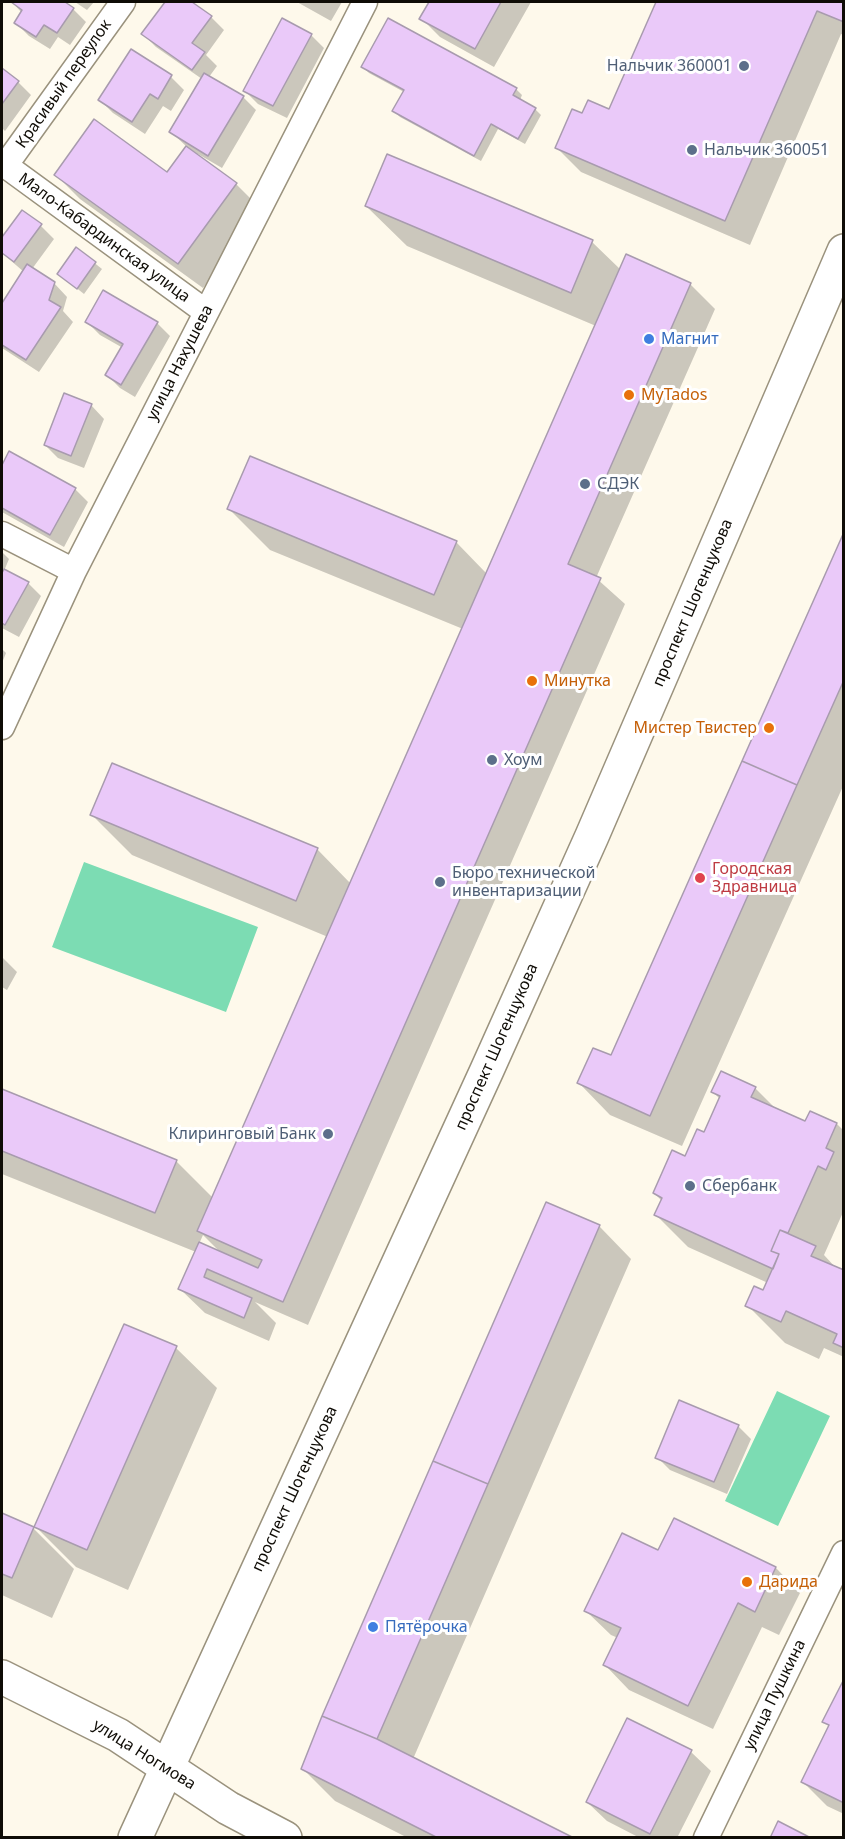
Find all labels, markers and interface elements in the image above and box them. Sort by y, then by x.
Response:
street label: Красивый переулок [12,16,116,152]
place label: Нальчик 360001 [607,56,732,76]
marker: Нальчик 360001 [737,59,751,73]
place label: Нальчик 360051 [704,140,829,160]
marker: Нальчик 360051 [685,143,699,157]
street label: Мало-Кабардинская улица [14,169,194,307]
street label: улица Нахушева [143,302,217,424]
place label: Магнит [661,329,719,349]
marker: Магнит [642,332,656,346]
place label: MyTados [641,385,707,405]
marker: MyTados [622,388,636,402]
place label: СДЭК [597,474,639,494]
marker: СДЭК [578,477,592,491]
street label: проспект Шогенцукова [649,516,737,690]
place label: Минутка [544,671,611,691]
marker: Минутка [525,674,539,688]
place label: Мистер Твистер [634,718,757,738]
marker: Мистер Твистер [762,721,776,735]
place label: Хоум [504,750,543,770]
marker: Хоум [485,753,499,767]
place label: Городская Здравница [712,859,797,897]
place label: Бюро технической инвентаризации [452,863,595,901]
marker: Городская Здравница [693,871,707,885]
marker: Бюро технической инвентаризации [433,875,447,889]
street label: проспект Шогенцукова [452,961,542,1133]
place label: Клиринговый Банк [169,1124,316,1144]
marker: Клиринговый Банк [321,1127,335,1141]
place label: Сбербанк [702,1176,777,1196]
marker: Сбербанк [683,1179,697,1193]
street label: проспект Шогенцукова [248,1403,342,1575]
place label: Дарида [759,1572,818,1592]
marker: Дарида [740,1575,754,1589]
place label: Пятёрочка [385,1617,468,1637]
marker: Пятёрочка [366,1620,380,1634]
street label: улица Пушкина [740,1636,810,1754]
street label: улица Ногмова [89,1716,199,1794]

